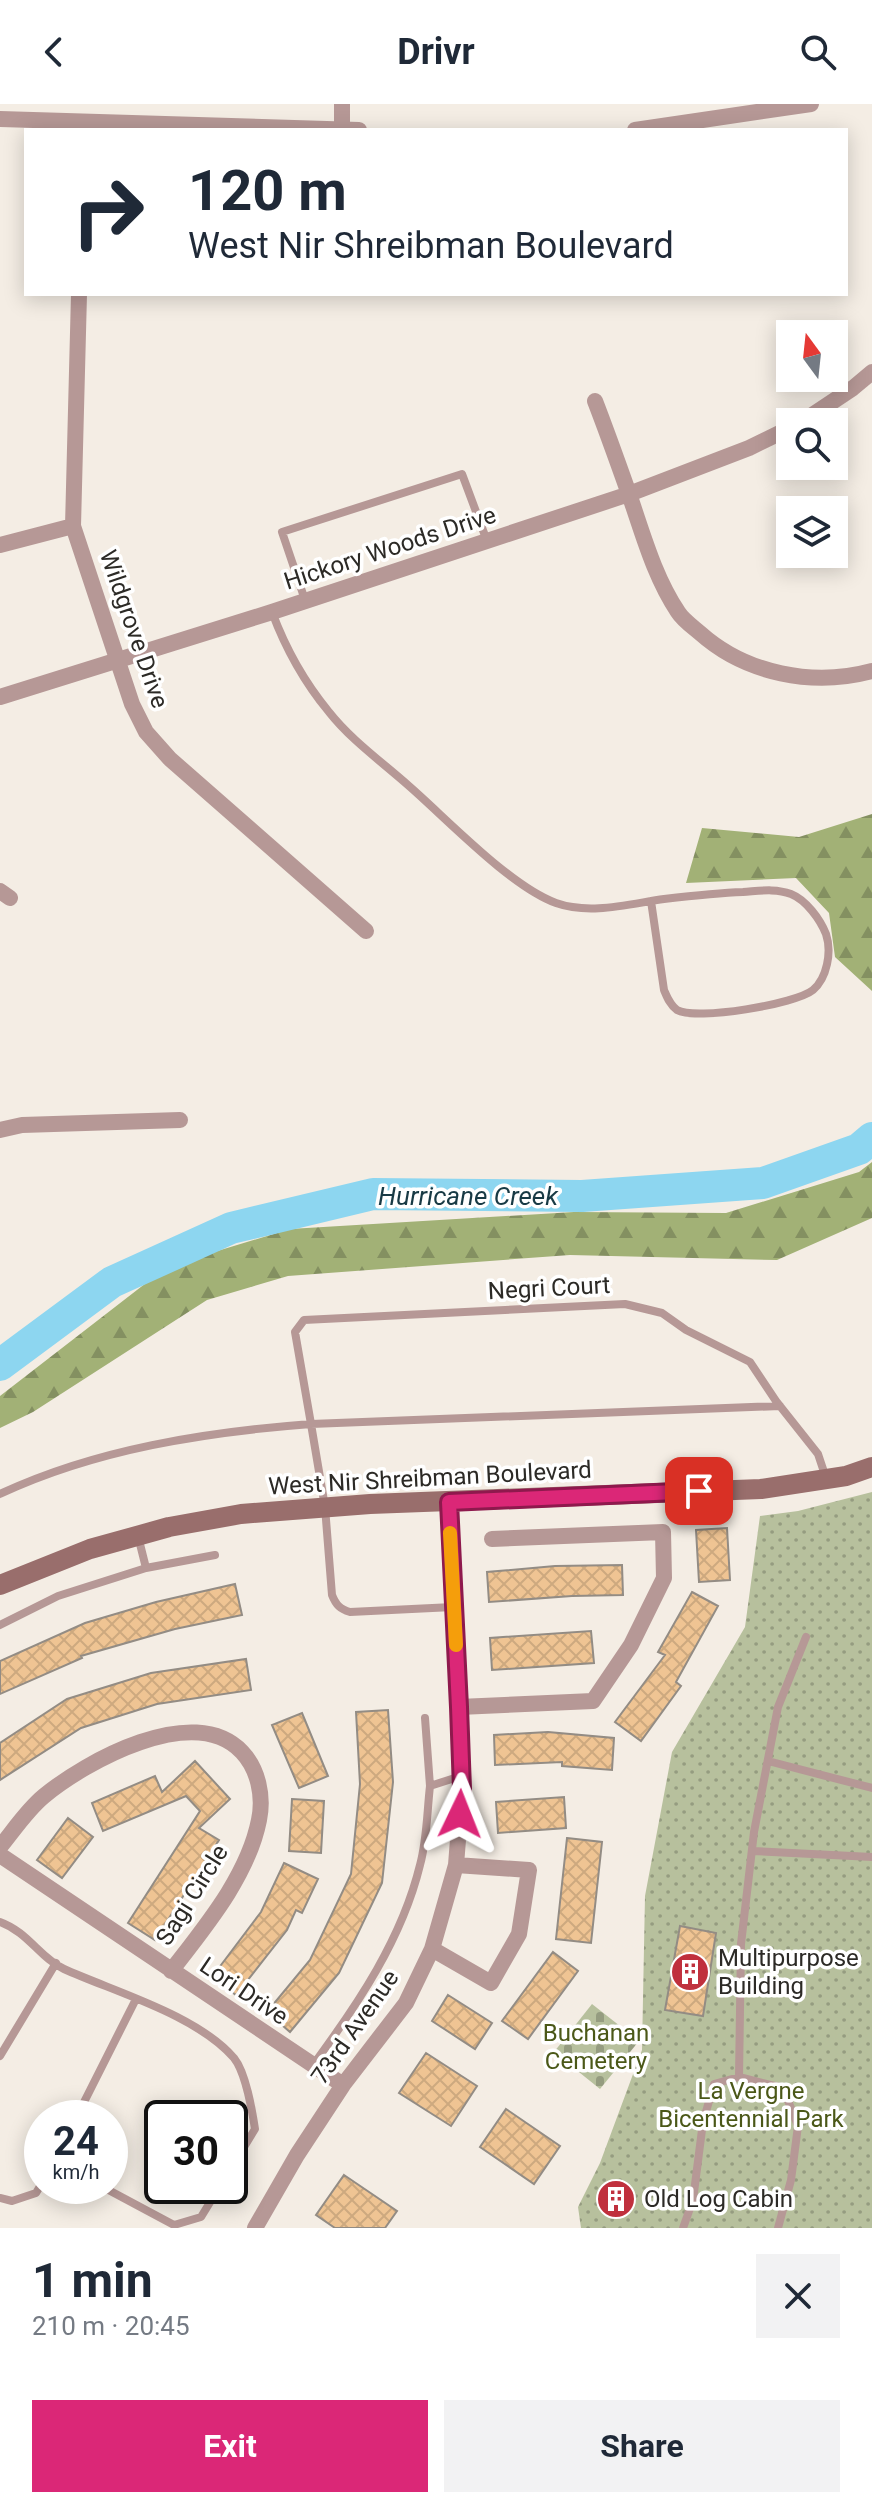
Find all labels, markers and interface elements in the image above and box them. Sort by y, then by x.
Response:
icon: back [32,30,76,74]
icon: search [796,30,840,74]
text: Drivr [397,31,475,73]
text: 120 m [188,158,347,224]
icon: right [56,160,160,264]
text: West Nir Shreibman Boulevard [188,225,674,267]
north arrow [776,320,848,392]
map controls [776,320,848,568]
button: search [776,408,848,480]
button: layers [776,496,848,568]
street label: Hickory Woods Drive [281,501,499,595]
street label: Wildgrove Drive [94,546,174,712]
water label: Hurricane Creek [378,1181,559,1211]
street label: Negri Court [487,1271,611,1305]
street label: West Nir Shreibman Boulevard [268,1456,592,1500]
pin [665,1457,733,1525]
icon: arrive [677,1469,721,1513]
position arrow [418,1772,502,1856]
street label: Sagi Circle [150,1840,234,1950]
place label: Multipurpose Building [718,1944,859,2000]
street label: Lori Drive [195,1951,293,2031]
building icon: Multipurpose Building [669,1951,711,1993]
street label: 73rd Avenue [305,1965,405,2089]
park label: Buchanan Cemetery [543,2019,649,2075]
park label: La Vergne Bicentennial Park [658,2077,845,2133]
speed limit sign: 30 [144,2100,248,2204]
text: 24 [53,2118,99,2165]
text: km/h [53,2160,99,2184]
building icon: Old Log Cabin [595,2178,637,2220]
place label: Old Log Cabin [644,2185,793,2213]
text: 1 min [32,2252,153,2309]
button: close [756,2254,840,2338]
text: 210 m · 20:45 [32,2311,190,2341]
button: Exit [32,2400,428,2492]
button: Share [444,2400,840,2492]

